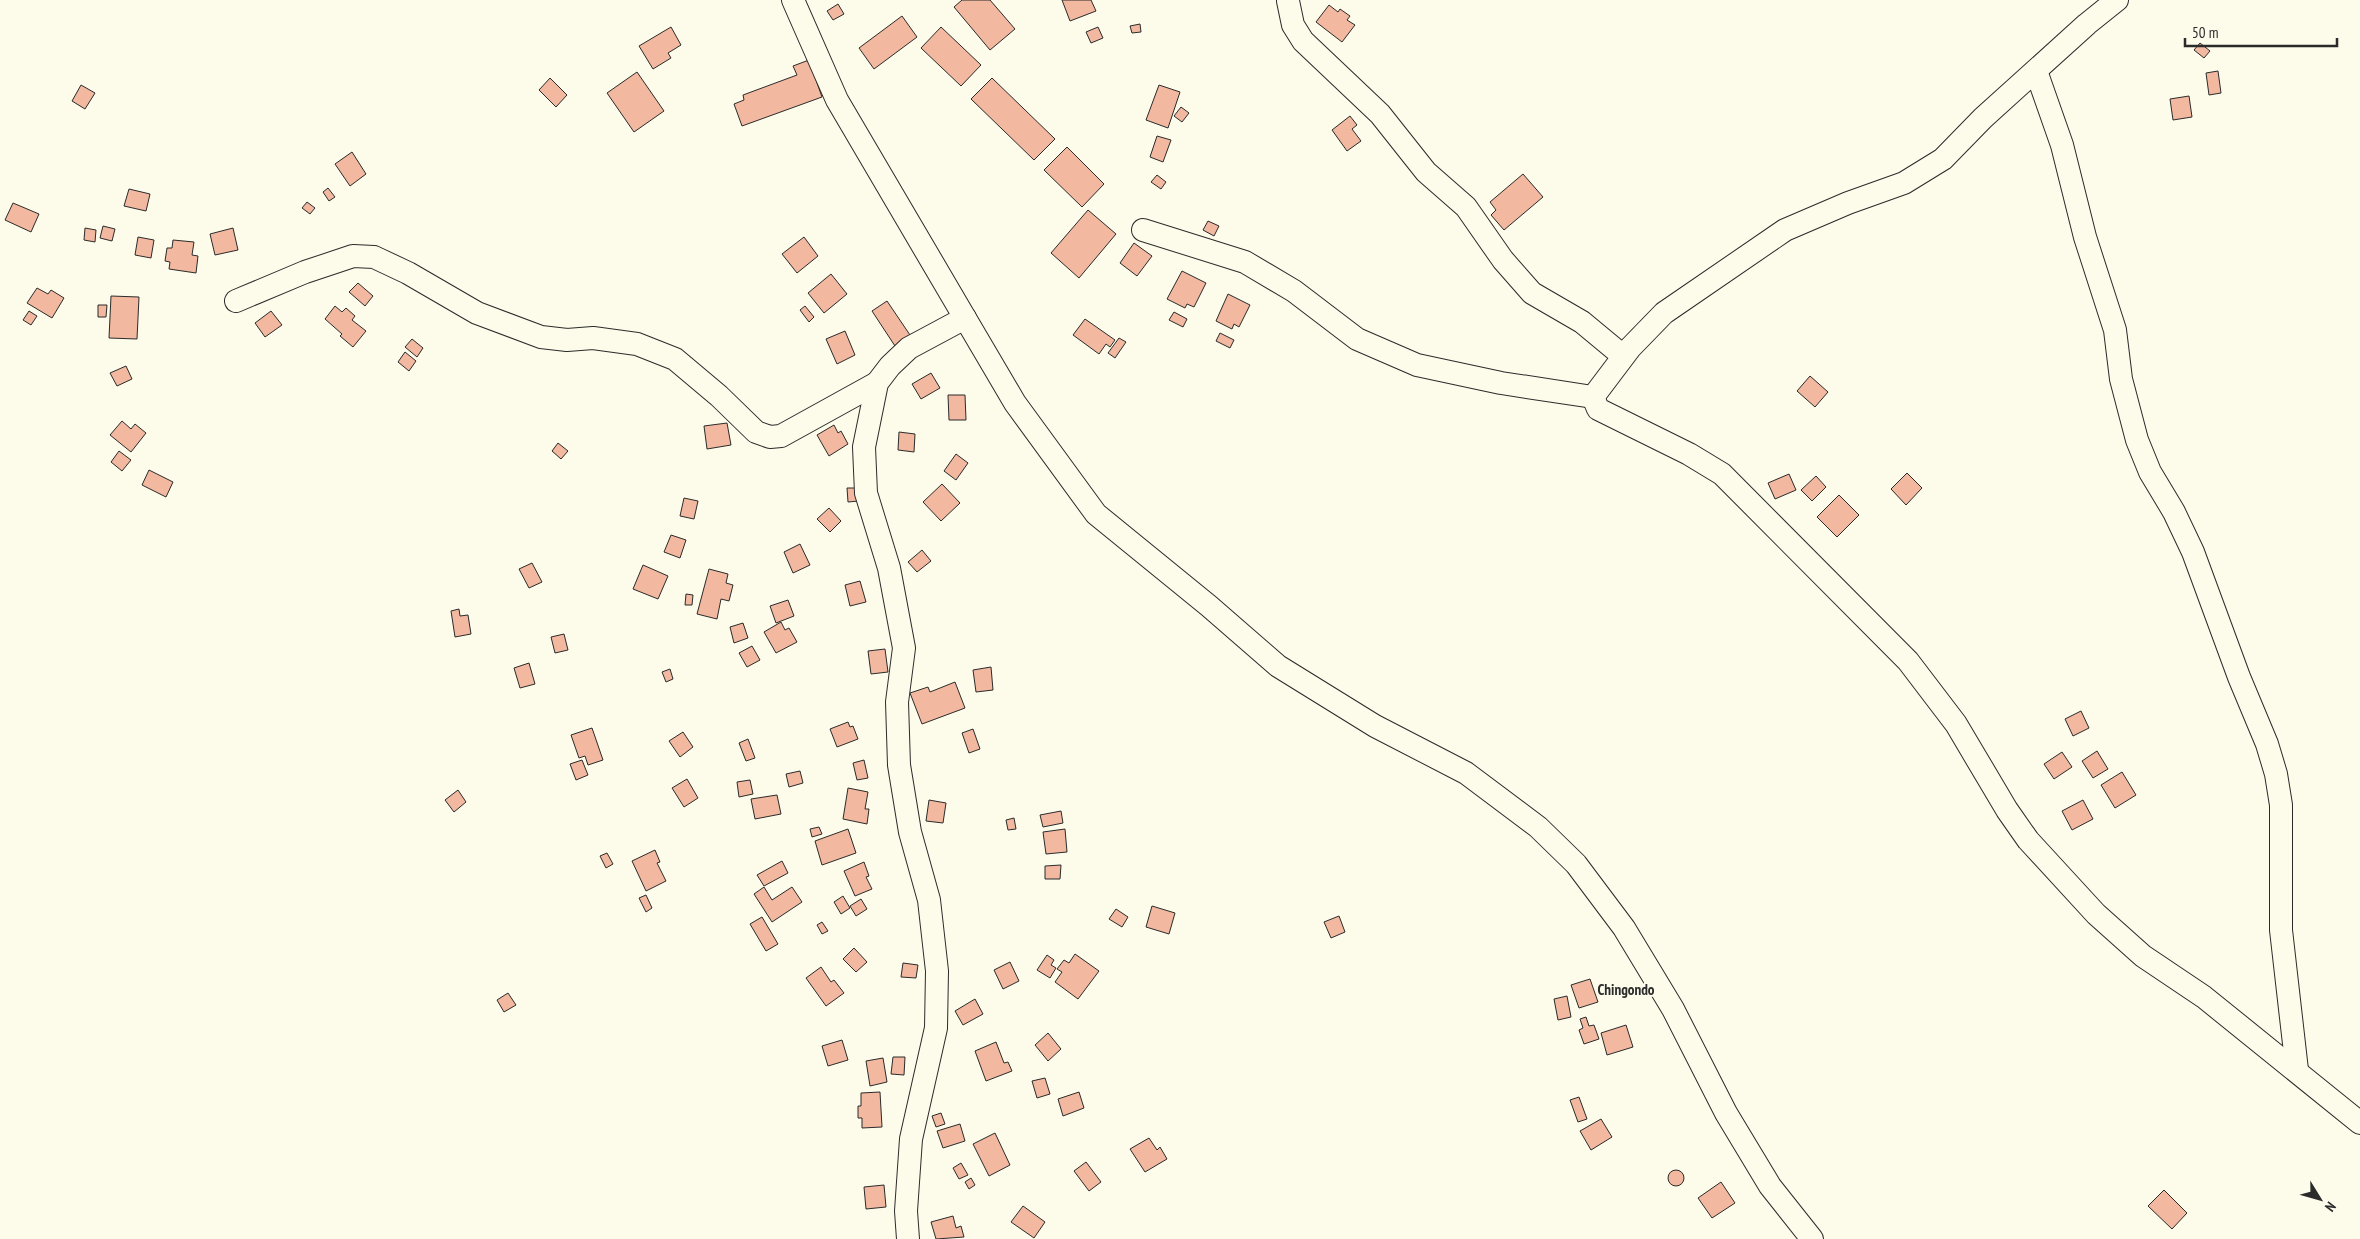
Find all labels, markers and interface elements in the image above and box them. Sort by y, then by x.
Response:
scale bar [2185,15,2338,47]
text: 50 m [2192,23,2218,42]
district label: Chingondo [1597,980,1655,999]
north arrow [2295,1174,2345,1224]
text: N [2321,1198,2340,1215]

